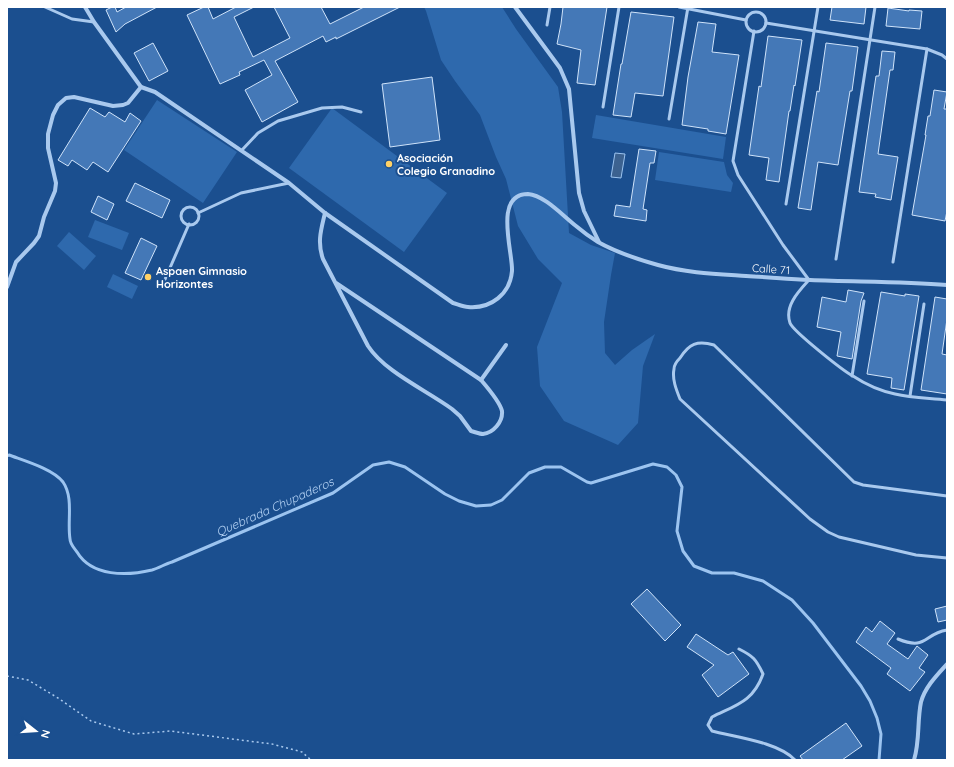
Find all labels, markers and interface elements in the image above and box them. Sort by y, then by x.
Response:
place label: Asociación Colegio Granadino [397,151,495,178]
marker: Asociación Colegio Granadino [384,159,394,169]
street label: Calle 71 [751,261,791,277]
place label: Aspaen Gimnasio Horizontes [156,264,247,291]
marker: Aspaen Gimnasio Horizontes [143,272,153,282]
water label: Quebrada Chupaderos [214,473,337,539]
north arrow [16,711,56,751]
text: N [38,728,53,740]

